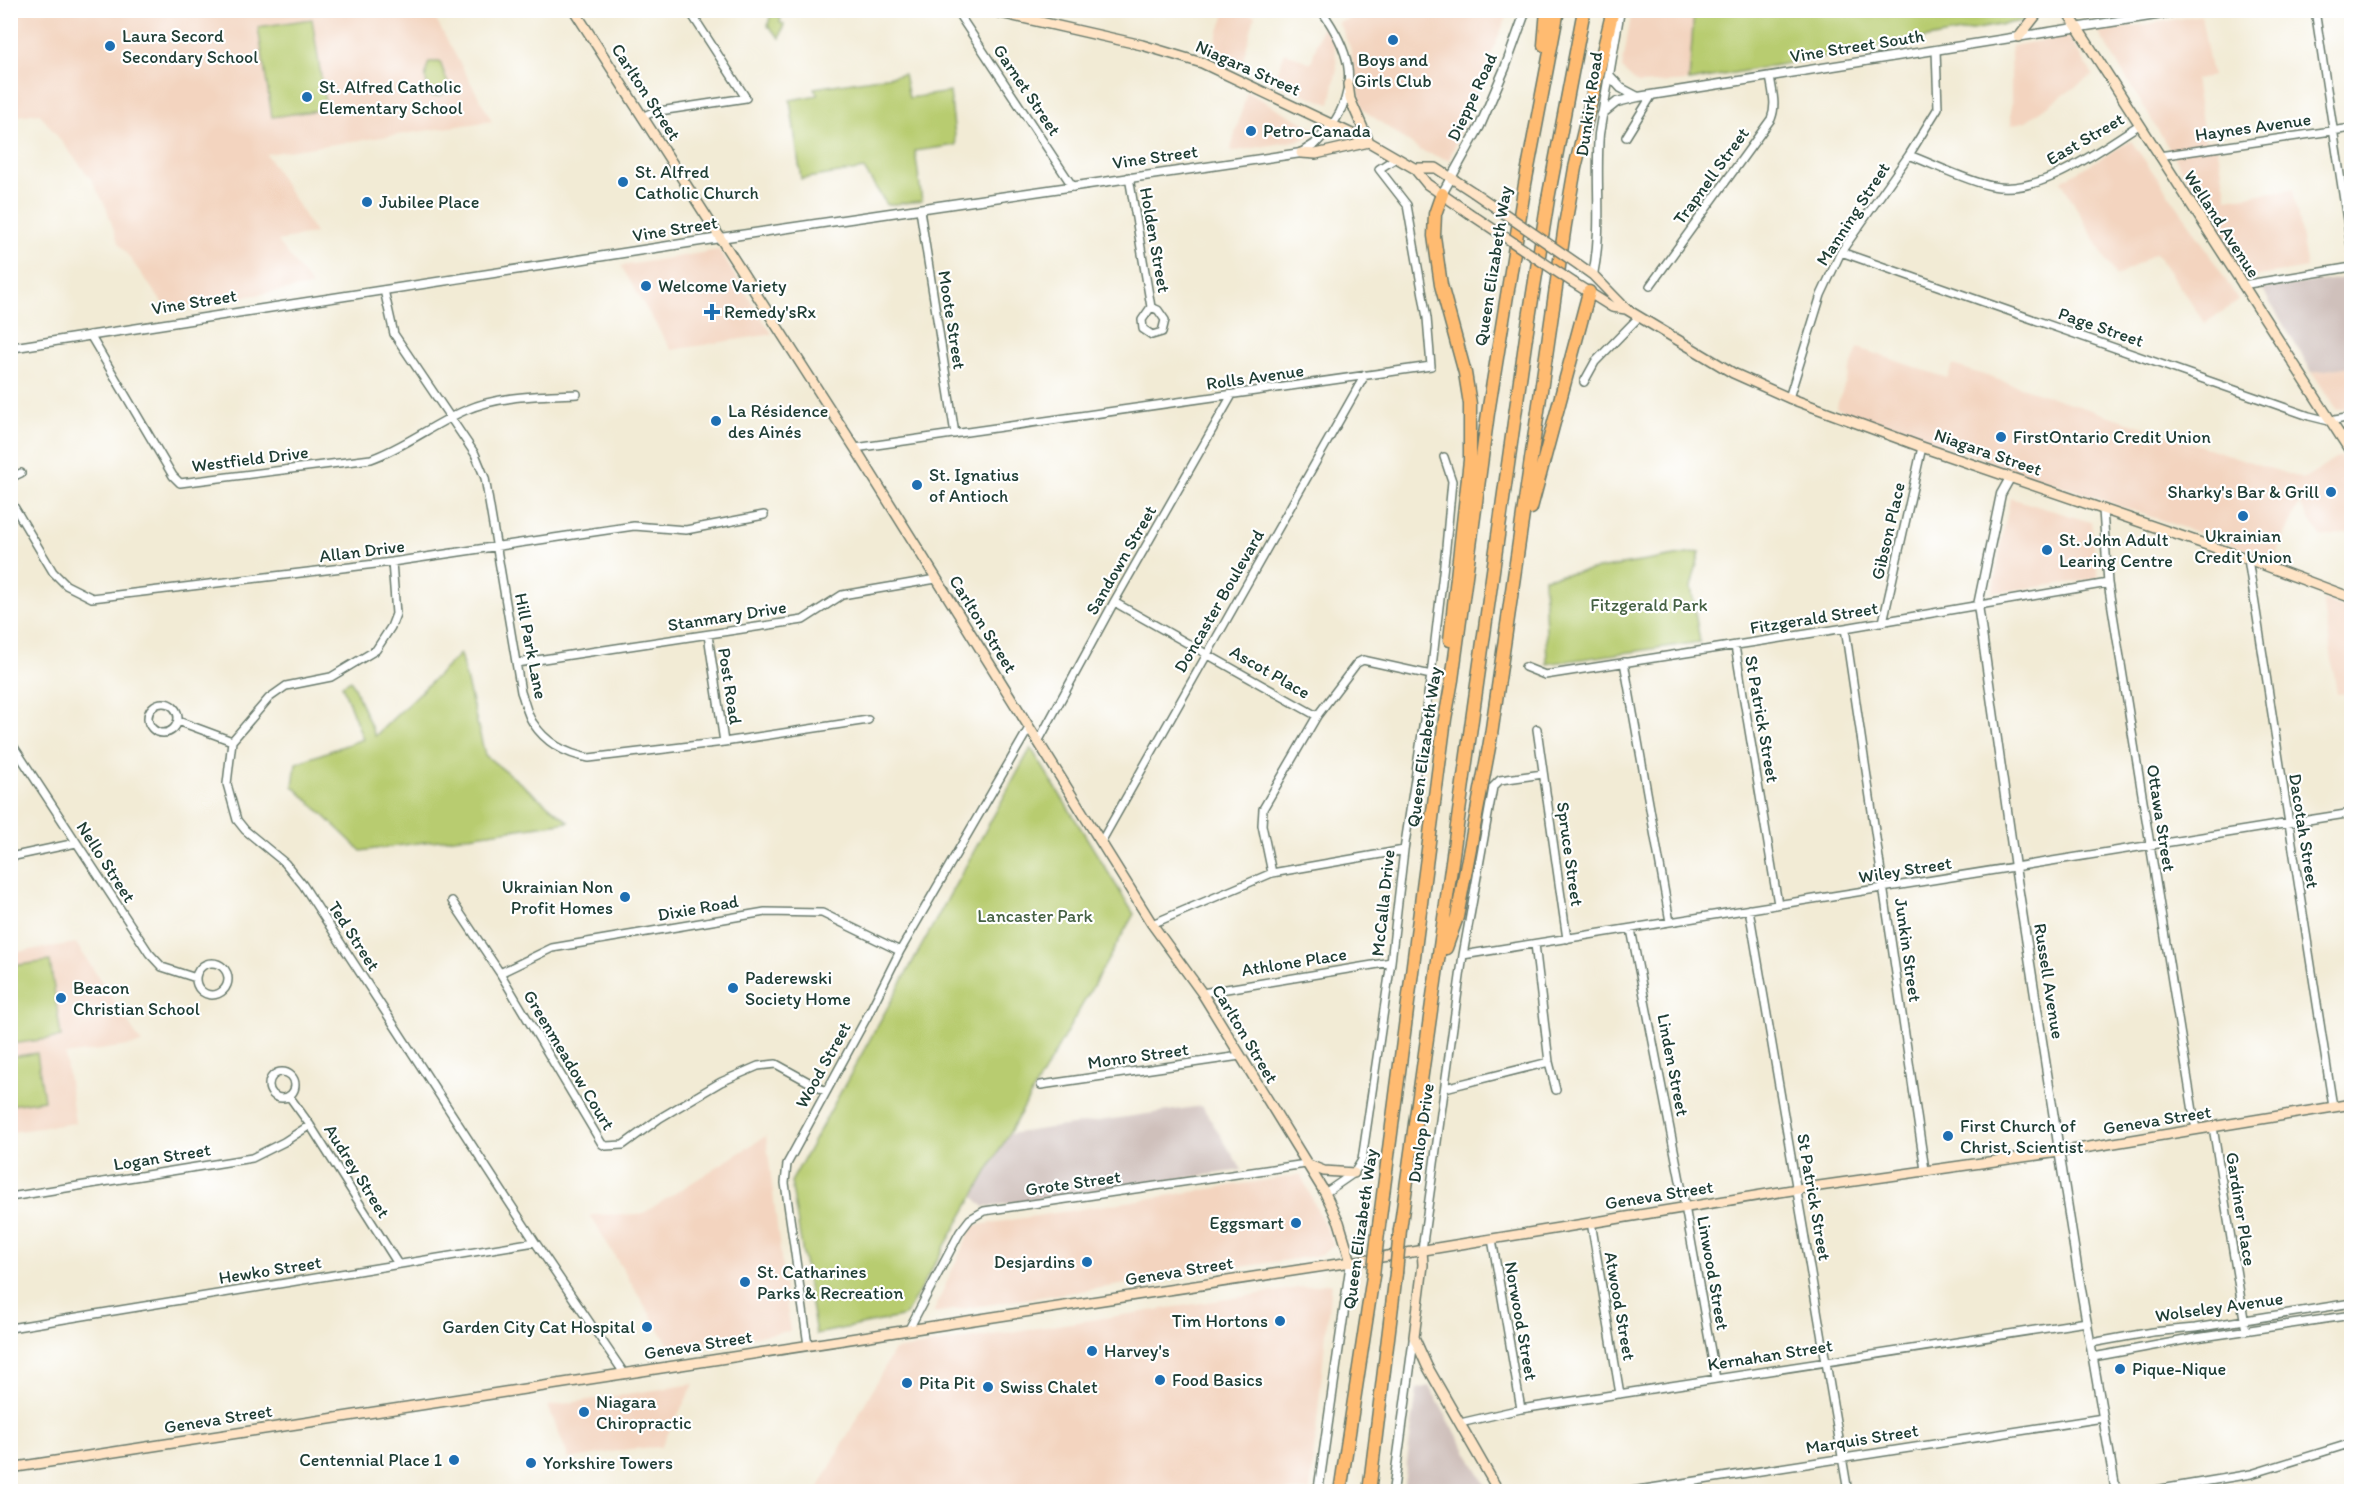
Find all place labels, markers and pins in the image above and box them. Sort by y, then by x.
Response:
place label: Laura Secord Secondary School [122,25,258,68]
marker: Boys and Girls Club [1386,33,1400,47]
marker: Laura Secord Secondary School [103,39,117,53]
place label: Boys and Girls Club [1354,49,1432,92]
place label: St. Alfred Catholic Elementary School [319,76,463,119]
marker: St. Alfred Catholic Elementary School [300,90,314,104]
place label: Petro-Canada [1263,120,1371,142]
marker: Petro-Canada [1244,124,1258,138]
place label: St. Alfred Catholic Church [635,161,759,204]
marker: St. Alfred Catholic Church [616,175,630,189]
place label: Jubilee Place [379,191,479,213]
marker: Jubilee Place [360,195,374,209]
place label: Welcome Variety [658,275,787,297]
marker: Welcome Variety [639,279,653,293]
place label: Remedy'sRx [724,301,816,323]
marker: Remedy'sRx [705,305,719,319]
place label: La Résidence des Ainés [728,400,828,443]
marker: La Résidence des Ainés [709,414,723,428]
place label: FirstOntario Credit Union [2013,426,2211,448]
marker: FirstOntario Credit Union [1994,430,2008,444]
place label: St. Ignatius of Antioch [929,464,1019,507]
marker: St. Ignatius of Antioch [910,478,924,492]
place label: Sharky's Bar & Grill [2168,481,2319,503]
marker: Sharky's Bar & Grill [2324,485,2338,499]
marker: Ukrainian Credit Union [2236,509,2250,523]
place label: Ukrainian Credit Union [2194,525,2292,568]
place label: St. John Adult Learing Centre [2059,529,2173,572]
marker: St. John Adult Learing Centre [2040,543,2054,557]
place label: Ukrainian Non Profit Homes [502,876,613,919]
marker: Ukrainian Non Profit Homes [618,890,632,904]
place label: Paderewski Society Home [745,967,851,1010]
place label: Beacon Christian School [73,977,200,1020]
marker: Paderewski Society Home [726,981,740,995]
marker: Beacon Christian School [54,991,68,1005]
place label: First Church of Christ, Scientist [1960,1115,2084,1158]
marker: First Church of Christ, Scientist [1941,1129,1955,1143]
place label: Eggsmart [1210,1212,1284,1234]
marker: Eggsmart [1289,1216,1303,1230]
place label: Desjardins [994,1251,1075,1273]
marker: Desjardins [1080,1255,1094,1269]
place label: St. Catharines Parks & Recreation [757,1261,903,1304]
marker: St. Catharines Parks & Recreation [738,1275,752,1289]
place label: Tim Hortons [1172,1310,1268,1332]
marker: Tim Hortons [1273,1314,1287,1328]
place label: Garden City Cat Hospital [442,1316,635,1338]
marker: Garden City Cat Hospital [640,1320,654,1334]
place label: Harvey's [1104,1340,1170,1362]
marker: Harvey's [1085,1344,1099,1358]
place label: Pique-Nique [2132,1358,2226,1380]
marker: Pique-Nique [2113,1362,2127,1376]
place label: Food Basics [1172,1369,1263,1391]
place label: Pita Pit [919,1372,975,1394]
marker: Food Basics [1153,1373,1167,1387]
marker: Pita Pit [900,1376,914,1390]
place label: Swiss Chalet [1000,1376,1098,1398]
marker: Swiss Chalet [981,1380,995,1394]
place label: Niagara Chiropractic [596,1391,692,1434]
marker: Niagara Chiropractic [577,1405,591,1419]
place label: Centennial Place 1 [299,1449,442,1471]
place label: Yorkshire Towers [543,1452,673,1474]
marker: Centennial Place 1 [447,1453,461,1467]
marker: Yorkshire Towers [524,1456,538,1470]

